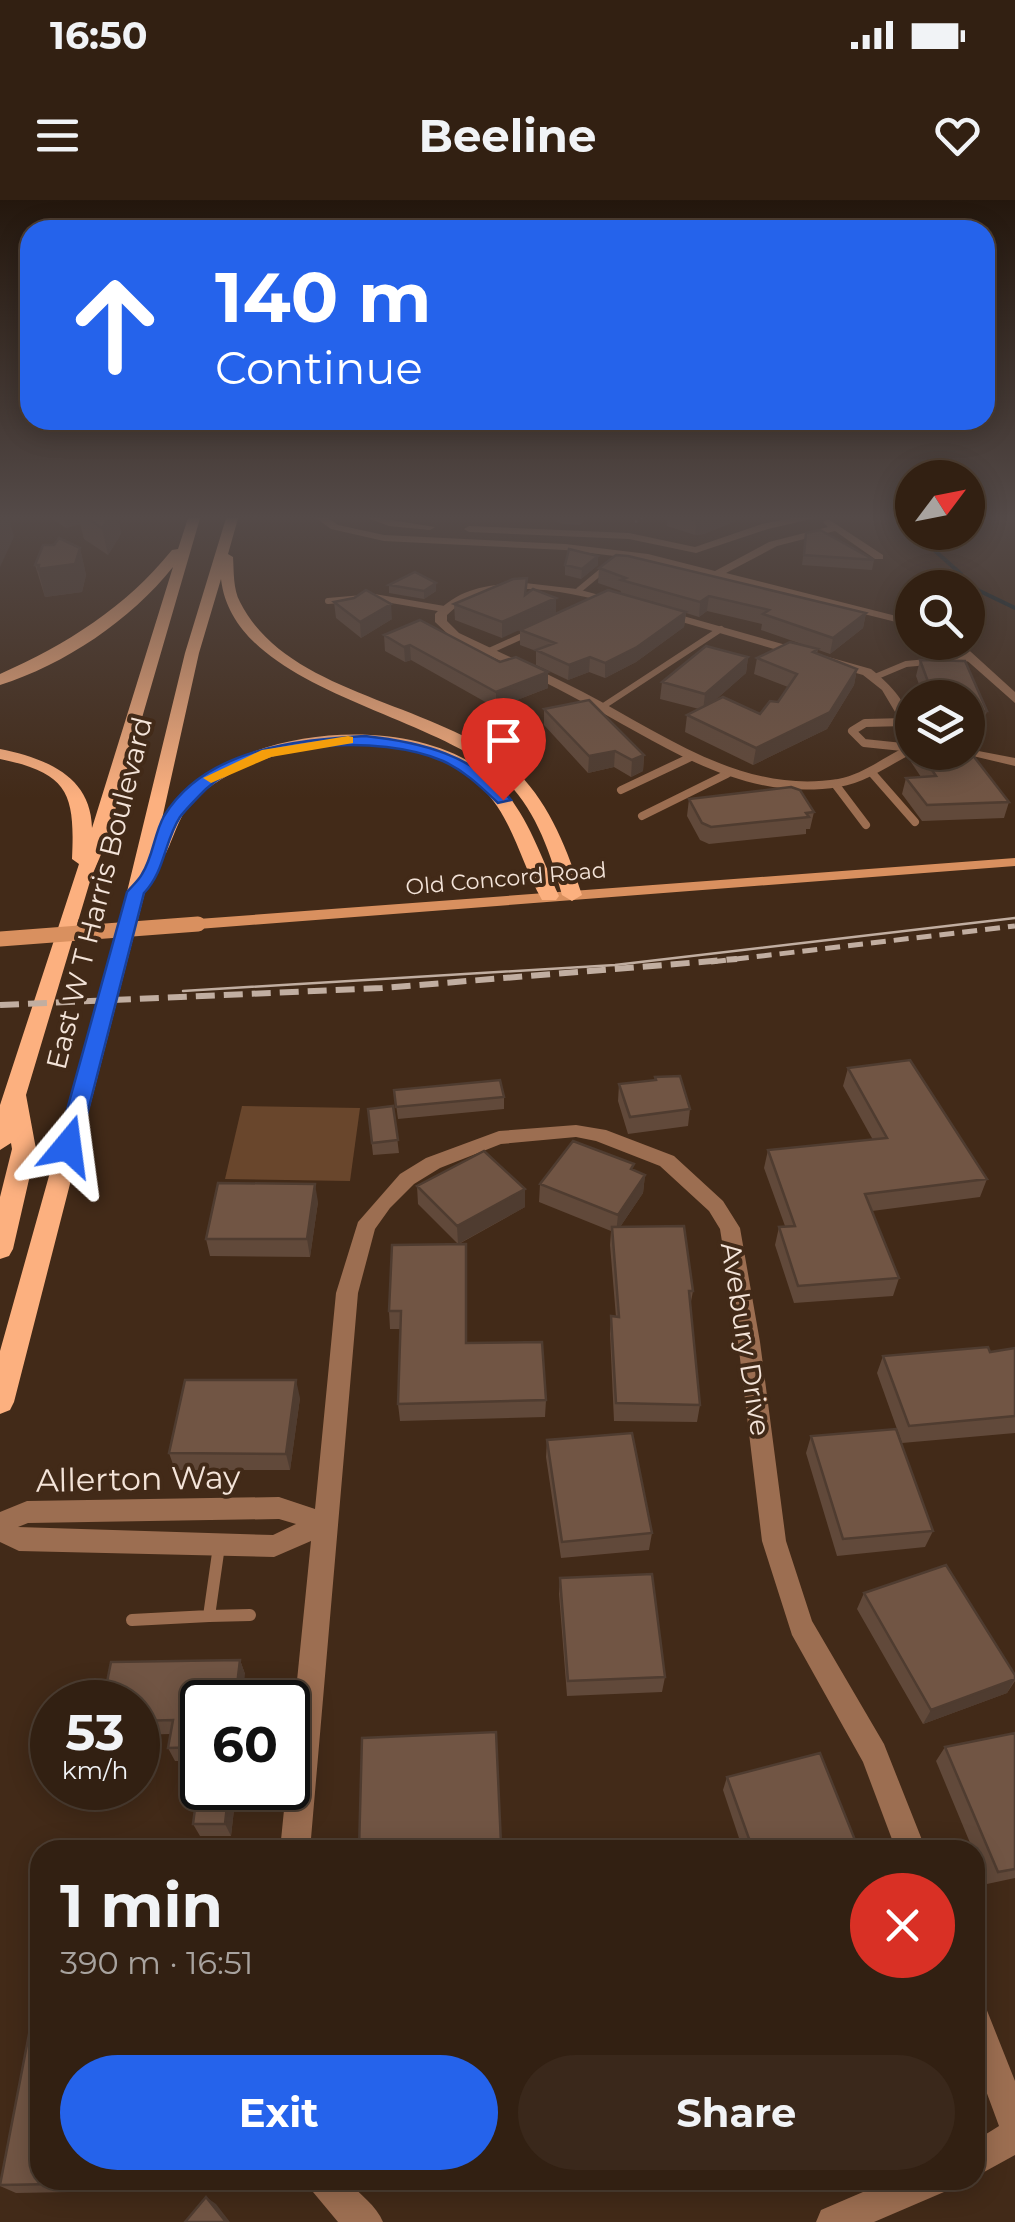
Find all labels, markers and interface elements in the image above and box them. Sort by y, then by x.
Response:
text: 16:50 [50,12,147,59]
icon: menu [30,108,85,163]
text: Beeline [419,108,596,163]
icon: heart [930,108,985,163]
text: 140 m [215,254,431,340]
icon: ahead [50,260,180,390]
text: Continue [215,340,423,395]
north arrow [895,460,985,550]
map controls [895,460,985,770]
button: search [895,570,985,660]
button: layers [895,680,985,770]
pin [461,698,546,801]
street label: East W T Harris Boulevard [39,713,159,1073]
icon: arrive [476,713,531,768]
street label: Old Concord Road [404,856,608,901]
position arrow [16.0,1094,120.0,1198]
street label: Avebury Drive [714,1240,778,1438]
street label: Allerton Way [35,1457,241,1500]
speed limit sign: 60 [180,1680,310,1810]
text: 53 [65,1702,125,1763]
text: km/h [62,1755,128,1785]
text: 1 min [60,1869,223,1942]
button: close [850,1873,955,1978]
text: 390 m · 16:51 [60,1943,253,1982]
button: Exit [60,2055,498,2170]
button: Share [518,2055,955,2170]

